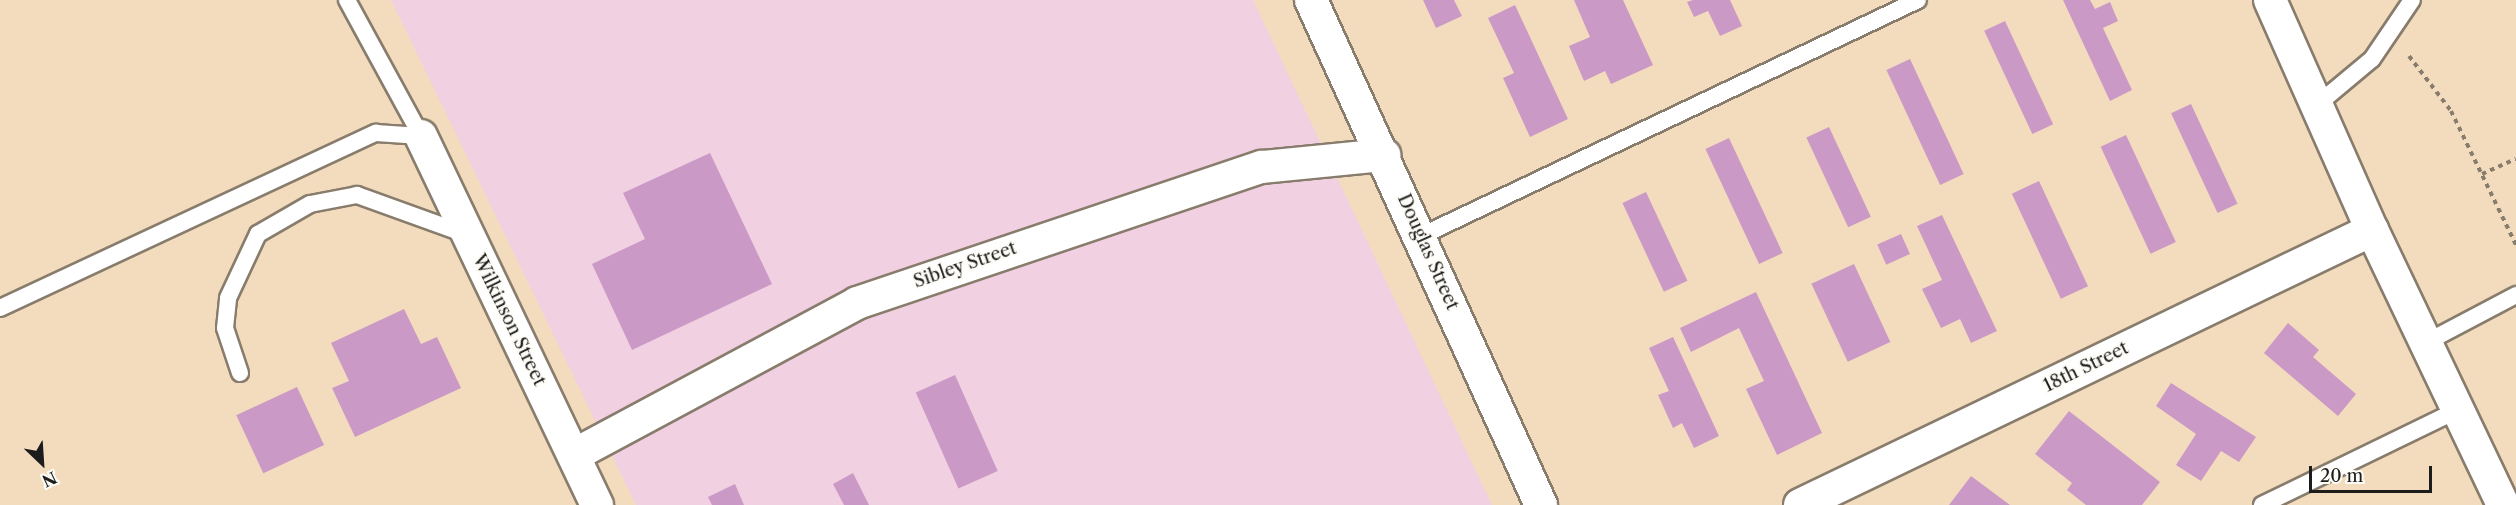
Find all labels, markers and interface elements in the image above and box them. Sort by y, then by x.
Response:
street label: Douglas Street [1393,191,1463,313]
street label: Sibley Street [910,237,1020,293]
street label: Wilkinson Street [468,251,550,389]
street label: 18th Street [2040,337,2132,397]
north arrow [12,433,72,493]
scale bar [2312,454,2435,492]
text: 20 m [2320,465,2363,487]
text: N [39,467,60,491]

